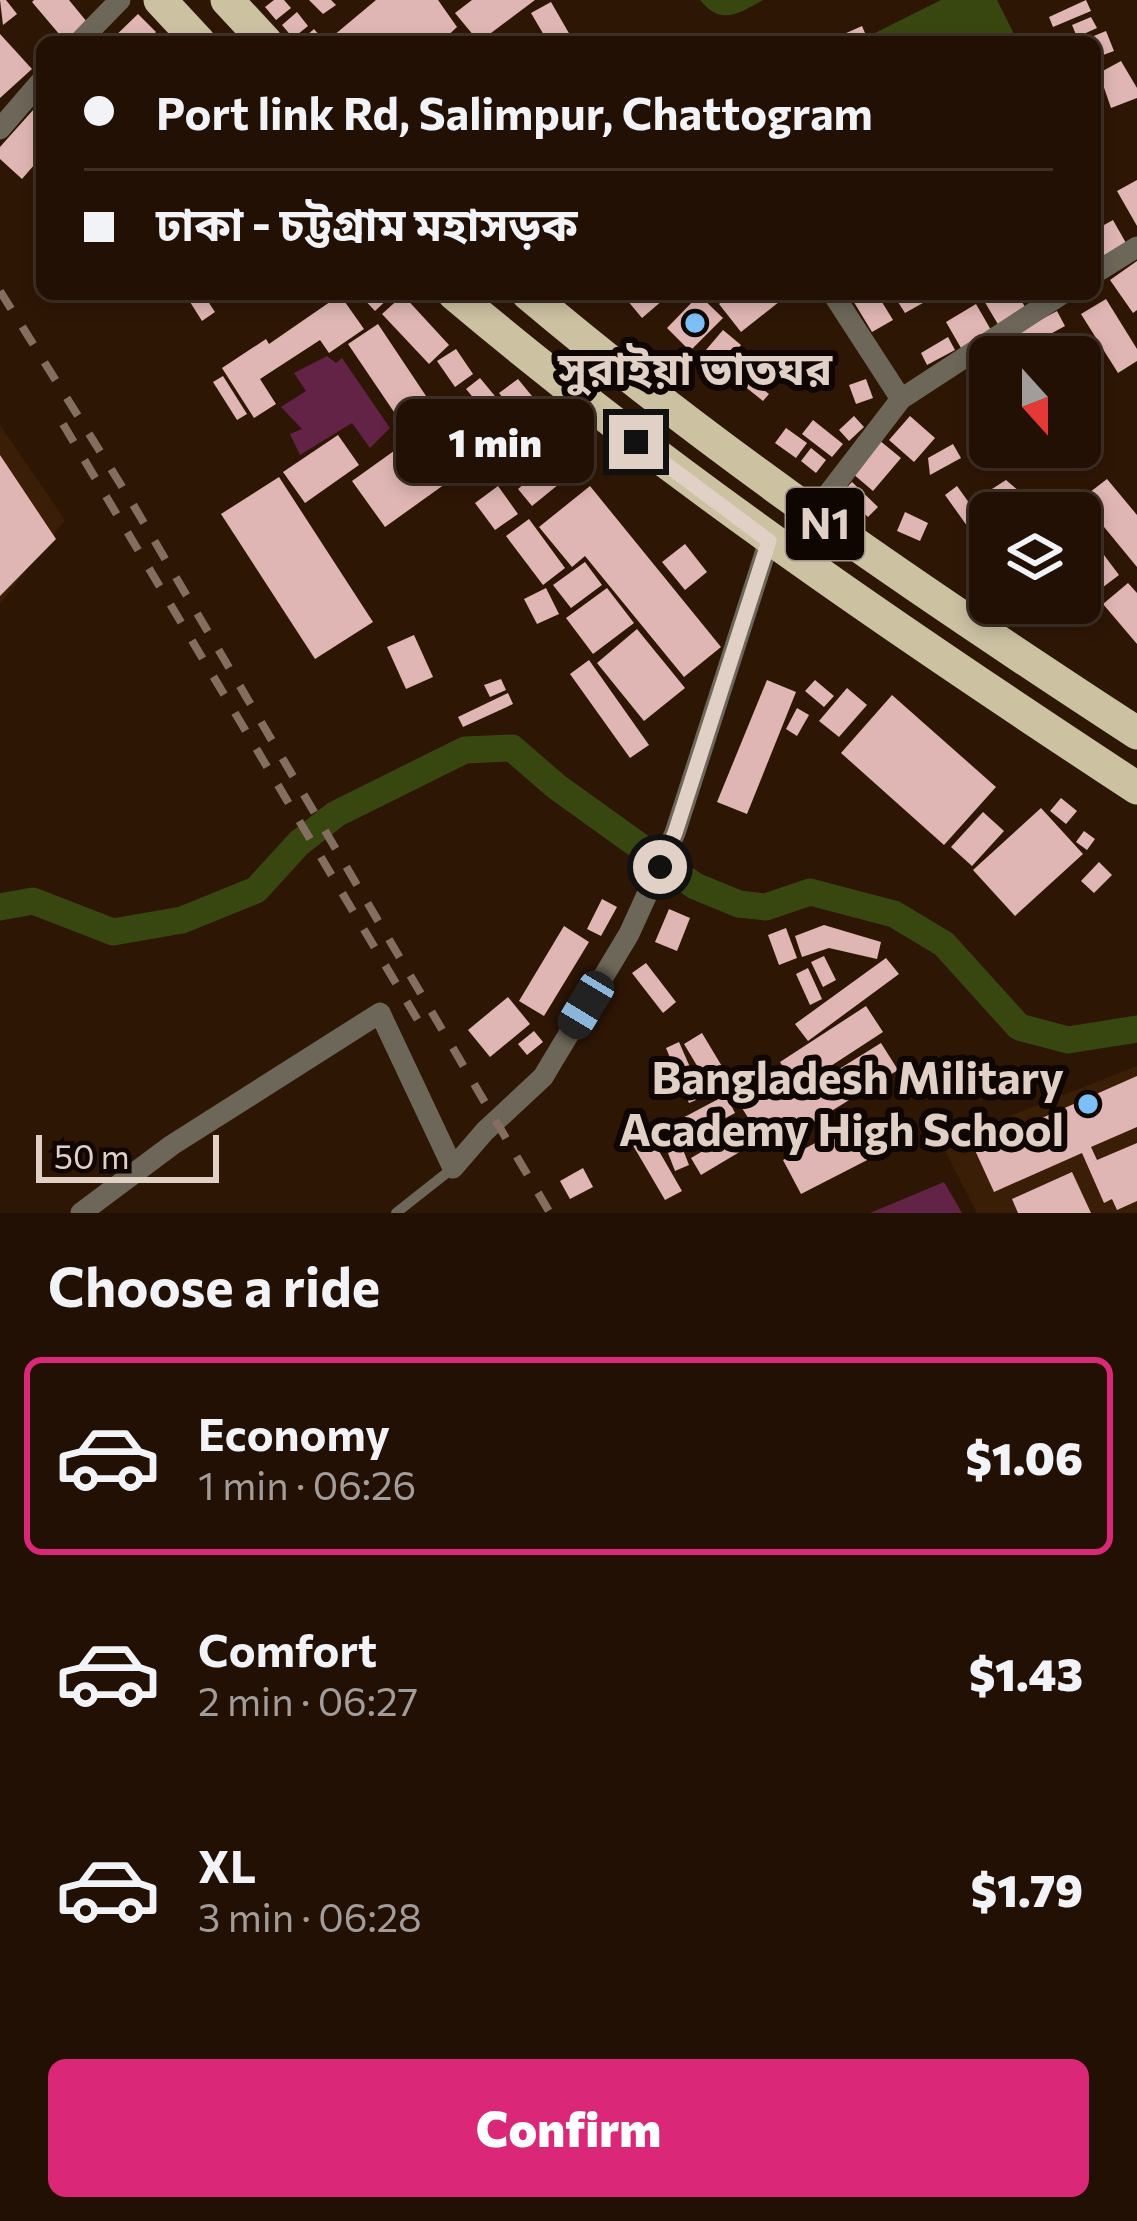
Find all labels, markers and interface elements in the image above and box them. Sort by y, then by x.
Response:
text: Port link Rd, Salimpur, Chattogram [156,84,873,139]
text: ঢাকা - চট্টগ্রাম মহাসড়ক [156,195,578,250]
marker: সুরাইয়া ভাতঘর [682,310,708,336]
north arrow [969,336,1101,468]
map controls [969,336,1101,624]
place label: সুরাইয়া ভাতঘর [557,339,833,397]
callout: 1 min [396,400,594,484]
route end [609,415,663,469]
text: 1 min [448,417,542,465]
road number: N1 [786,488,864,560]
button: layers [969,492,1101,624]
route start [633,840,687,894]
car [552,965,620,1045]
place label: Bangladesh Military Academy High School [619,1048,1064,1155]
marker: Bangladesh Military Academy High School [1075,1091,1101,1117]
scale bar [36,1129,219,1182]
text: 50 m [54,1135,130,1176]
text: Choose a ride [48,1252,380,1318]
icon: car [54,1402,162,1510]
text: Economy [198,1405,390,1460]
text: $1.06 [966,1429,1083,1484]
text: 1 min · 06:26 [198,1460,416,1508]
icon: car [54,1618,162,1726]
text: Comfort [198,1621,377,1676]
text: $1.43 [969,1645,1083,1700]
text: 2 min · 06:27 [198,1676,418,1724]
icon: car [54,1834,162,1942]
text: XL [198,1837,256,1892]
text: $1.79 [971,1861,1083,1916]
text: 3 min · 06:28 [198,1892,422,1940]
button: Confirm [48,2059,1089,2197]

